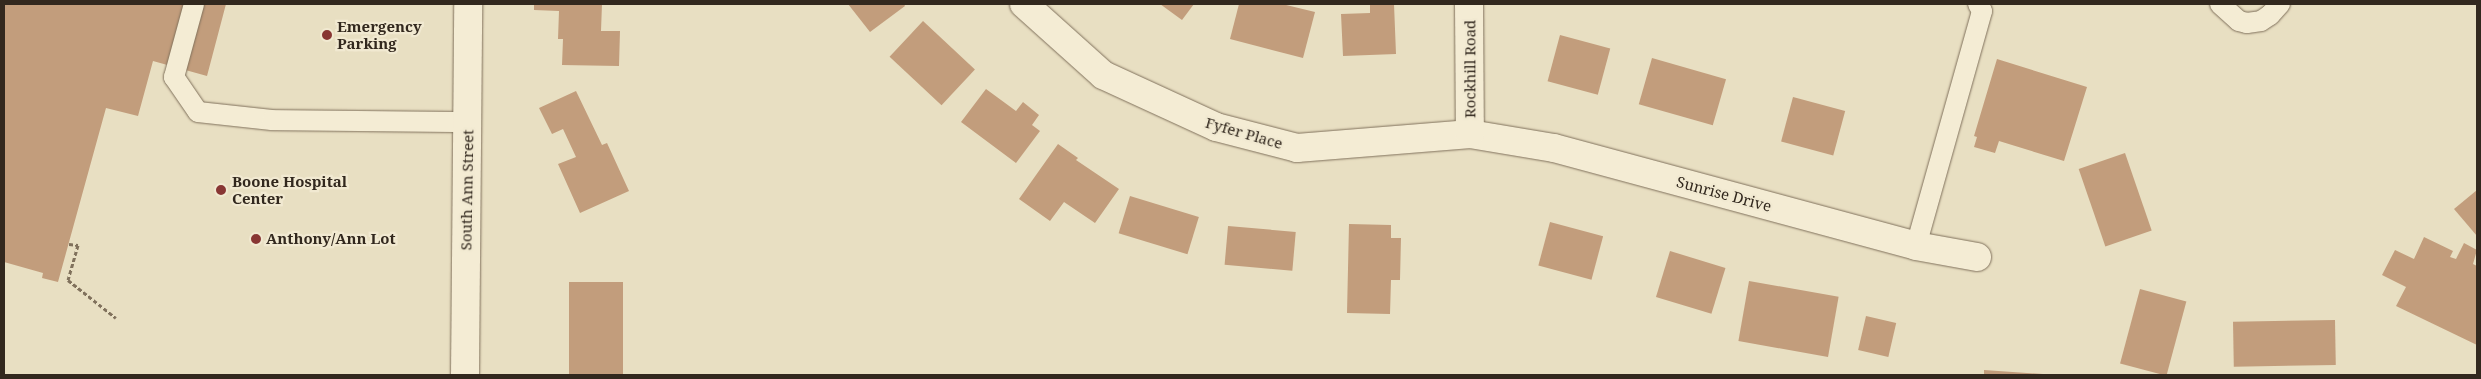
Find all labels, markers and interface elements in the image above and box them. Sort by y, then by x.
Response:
place label: Emergency Parking [337,17,422,52]
street label: Rockhill Road [1461,20,1479,118]
marker: Emergency Parking [321,29,333,41]
street label: Fyfer Place [1203,113,1285,153]
street label: South Ann Street [457,129,477,251]
place label: Boone Hospital Center [232,172,347,207]
street label: Sunrise Drive [1675,173,1773,215]
marker: Boone Hospital Center [214,183,228,197]
place label: Anthony/Ann Lot [266,230,396,248]
marker: Anthony/Ann Lot [250,233,262,245]

